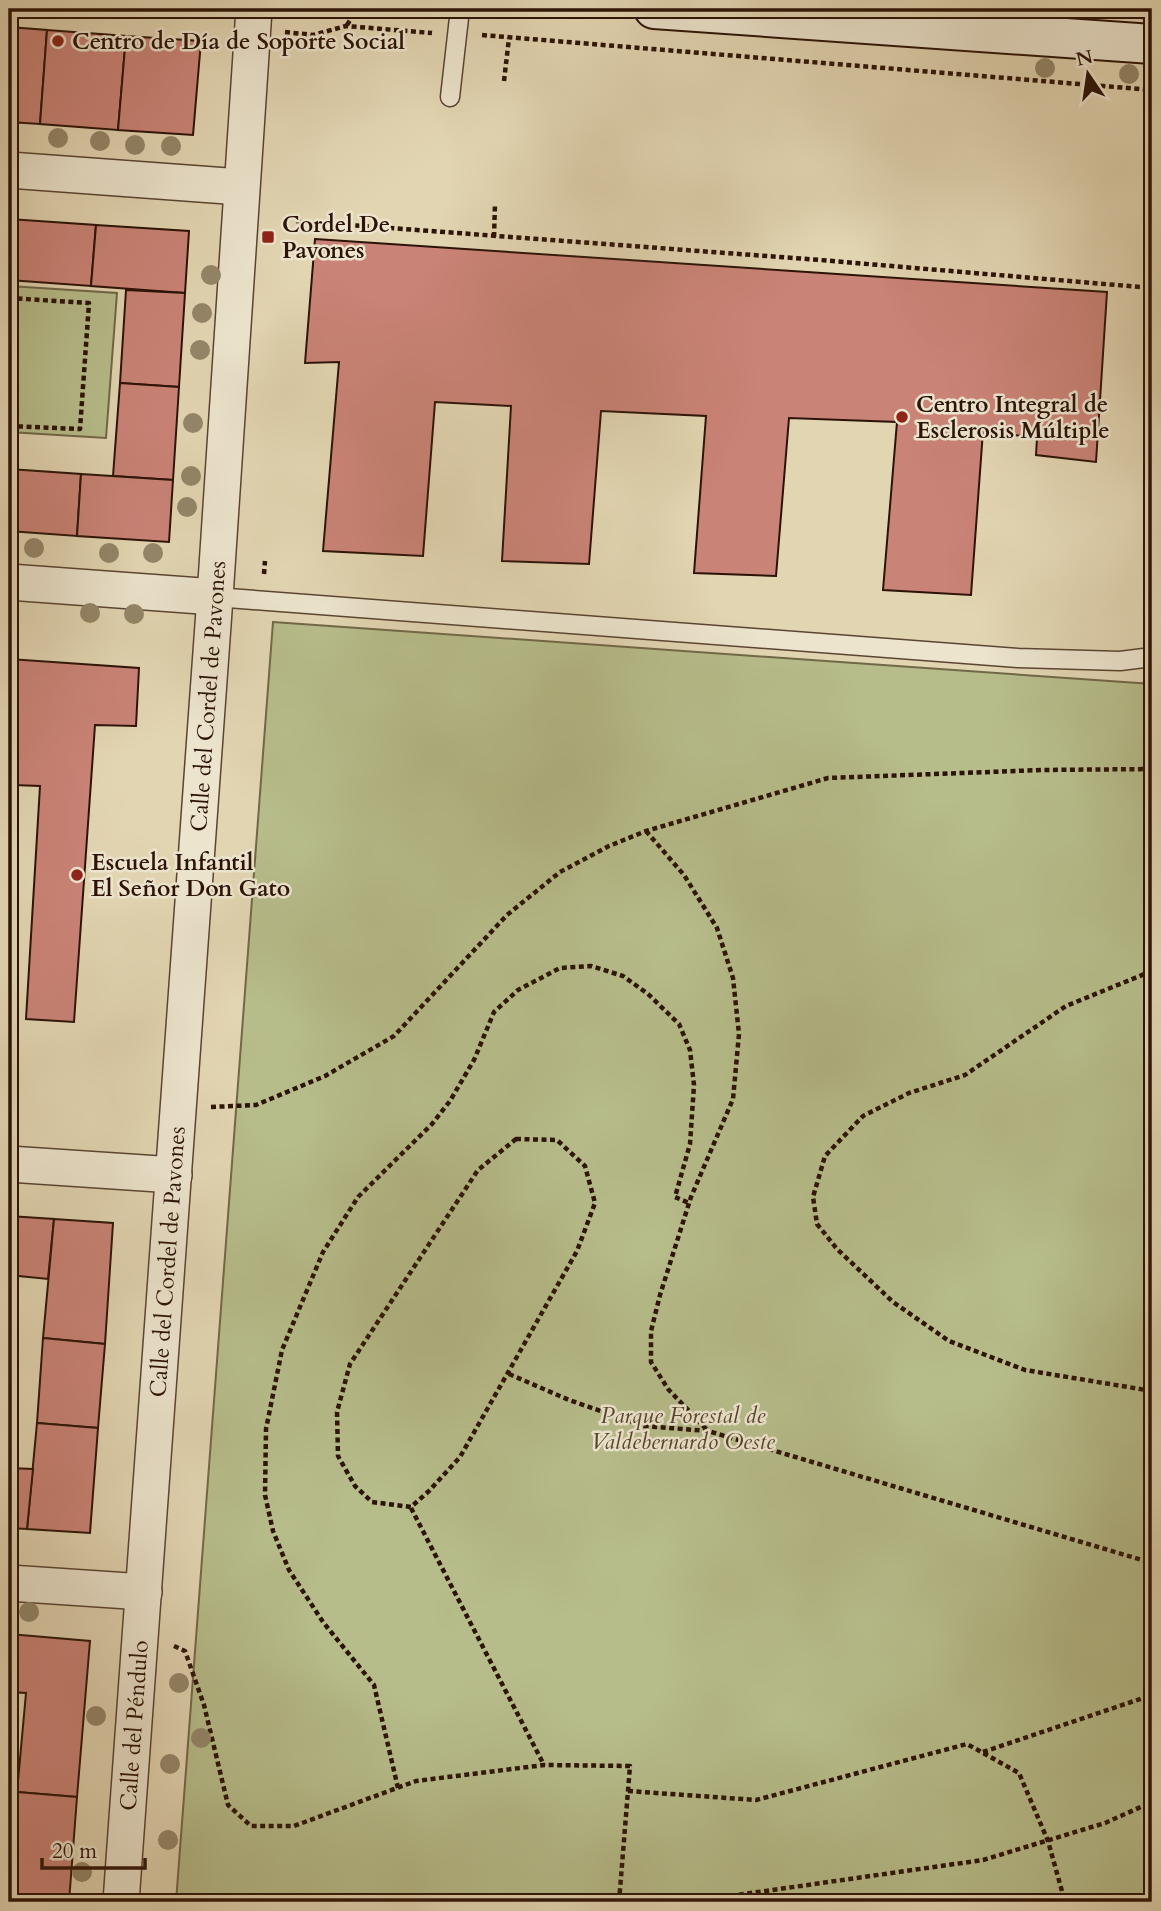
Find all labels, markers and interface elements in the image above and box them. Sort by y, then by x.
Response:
place label: Centro de Día de Soporte Social [72,26,405,57]
marker: Centro de Día de Soporte Social [50,33,66,49]
north arrow [1052,38,1122,108]
text: N [1073,44,1096,73]
place label: Cordel De Pavones [282,209,390,266]
marker: Cordel De Pavones [260,229,276,245]
place label: Centro Integral de Esclerosis Múltiple [916,389,1110,446]
marker: Centro Integral de Esclerosis Múltiple [894,409,910,425]
street label: Calle del Cordel de Pavones [183,560,233,833]
place label: Escuela Infantil El Señor Don Gato [91,847,290,904]
marker: Escuela Infantil El Señor Don Gato [69,867,85,883]
street label: Calle del Cordel de Pavones [142,1125,192,1398]
park label: Parque Forestal de Valdebernardo Oeste [591,1400,775,1457]
street label: Calle del Péndulo [112,1639,155,1812]
scale bar [42,1827,145,1871]
text: 20 m [52,1837,97,1866]

